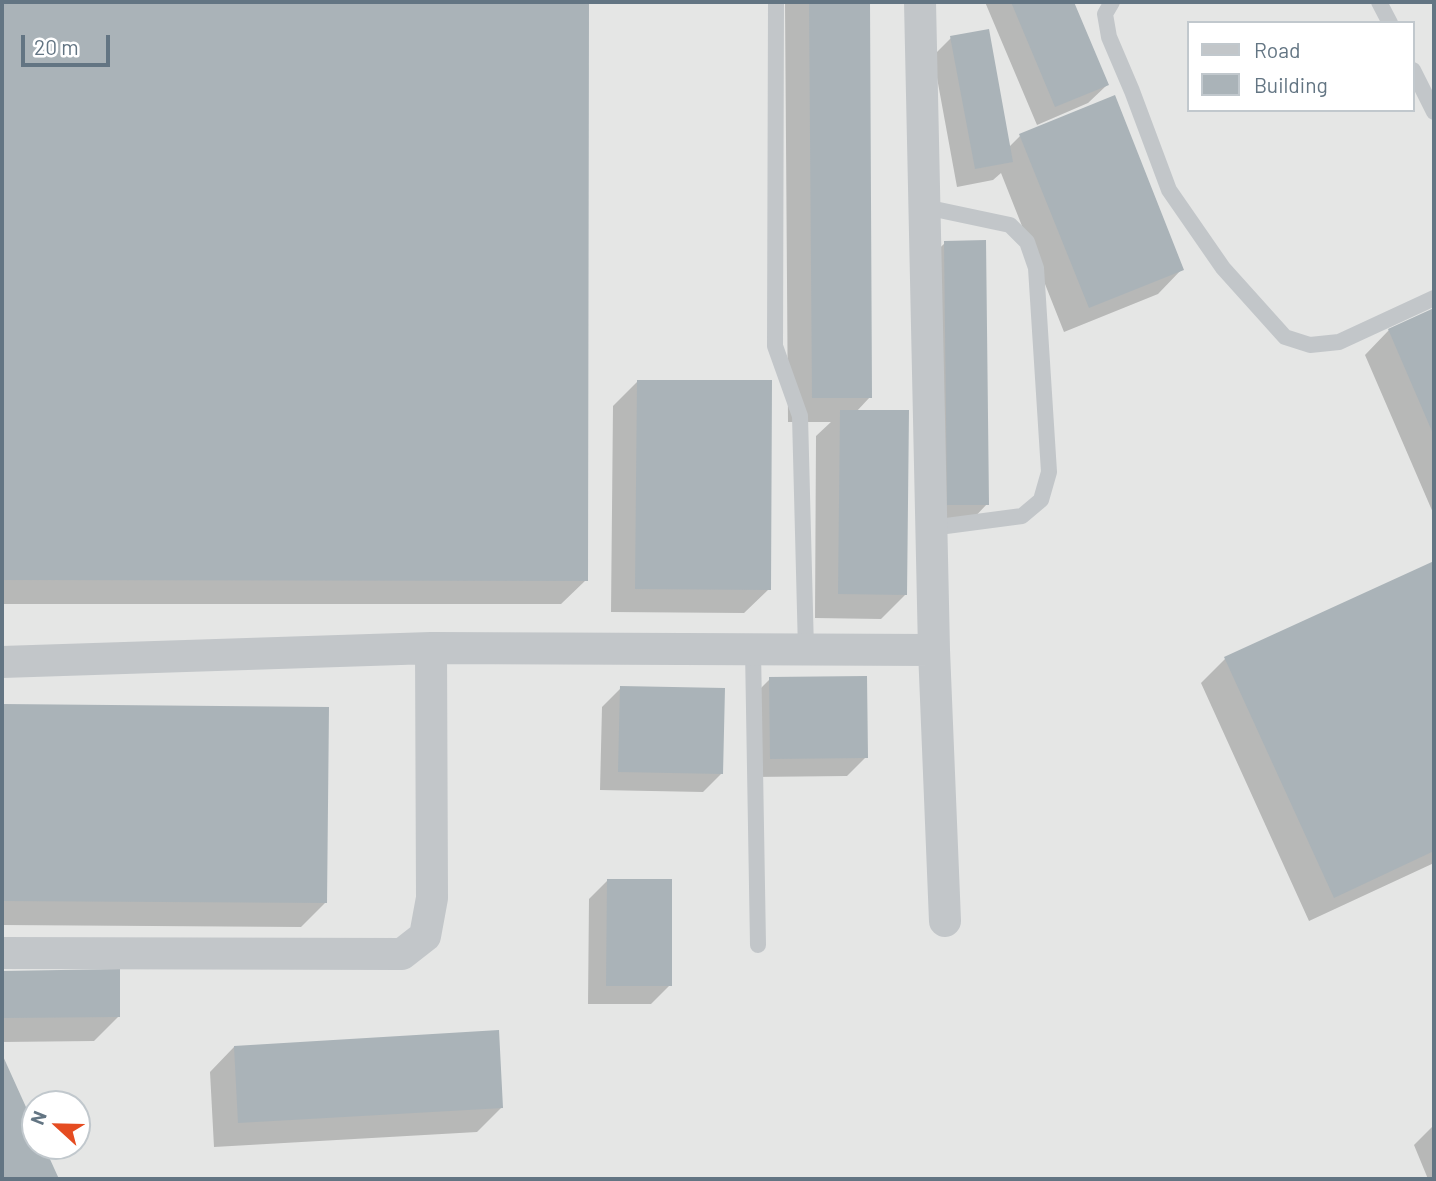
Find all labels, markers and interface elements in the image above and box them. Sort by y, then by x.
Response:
scale bar [24,21,114,65]
legend [1188,21,1415,112]
text: 20 m [34,34,79,59]
text: Road [1254,37,1300,62]
text: Building [1254,72,1328,97]
north arrow [21,1090,91,1160]
text: N [25,1108,51,1128]

